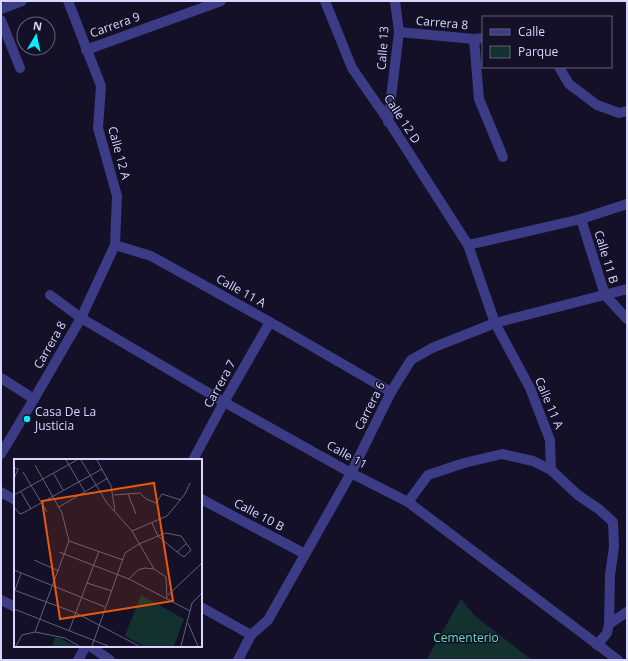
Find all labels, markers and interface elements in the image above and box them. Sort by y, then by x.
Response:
street label: Carrera 9 [87,8,142,41]
street label: Carrera 8 [415,12,469,33]
north arrow [16,16,56,56]
legend [482,16,612,68]
text: N [32,18,43,34]
text: Calle [518,23,545,40]
street label: Calle 13 [372,25,393,70]
text: Parque [518,43,558,60]
street label: Calle 12 D [380,91,425,147]
street label: Calle 12 A [104,124,135,182]
street label: Calle 11 B [590,228,623,286]
street label: Calle 11 A [213,270,270,311]
street label: Carrera 8 [29,318,70,372]
street label: Carrera 7 [199,357,240,411]
street label: Calle 11 A [531,374,568,432]
street label: Carrera 6 [350,378,389,433]
place label: Casa De La Justicia [34,403,96,434]
marker: Casa De La Justicia [22,414,32,424]
street label: Calle 11 [324,436,371,473]
inset map [14,459,202,647]
street label: Calle 10 B [231,494,288,535]
park label: Cementerio [433,629,499,646]

